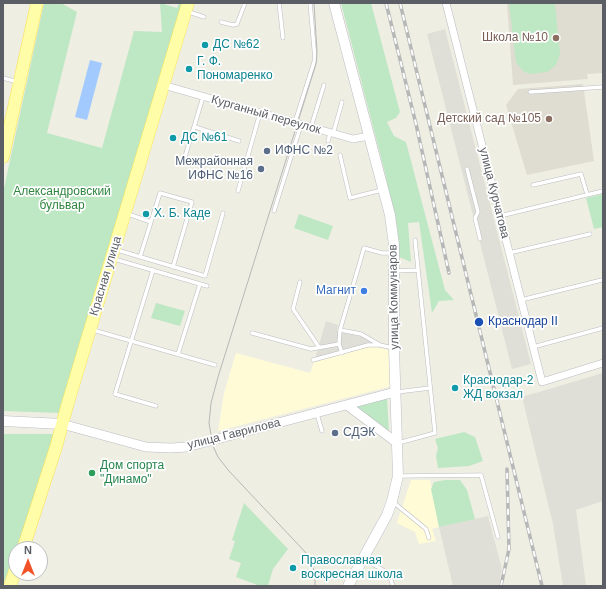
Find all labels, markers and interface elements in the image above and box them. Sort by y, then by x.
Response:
place label: Школа №10 [482,31,548,45]
marker: Школа №10 [551,33,561,43]
place label: ДС №62 [213,38,259,52]
marker: ДС №62 [200,40,210,50]
place label: Г. Ф. Пономаренко [197,55,273,83]
marker: Г. Ф. Пономаренко [184,64,194,74]
street label: Курганный переулок [210,92,322,138]
place label: Детский сад №105 [437,112,541,126]
marker: Детский сад №105 [544,114,554,124]
place label: ДС №61 [181,131,227,145]
marker: ДС №61 [168,133,178,143]
place label: ИФНС №2 [275,144,333,158]
marker: ИФНС №2 [262,146,272,156]
street label: улица Курчатова [476,146,512,240]
place label: Межрайонная ИФНС №16 [175,155,253,183]
marker: Межрайонная ИФНС №16 [256,164,266,174]
park label: Александровский бульвар [13,185,111,213]
place label: Х. Б. Каде [154,207,211,221]
marker: Х. Б. Каде [141,209,151,219]
street label: Красная улица [87,234,125,318]
street label: улица Коммунаров [386,244,402,350]
place label: Магнит [316,284,356,298]
marker: Магнит [359,286,369,296]
place label: Краснодар II [488,315,558,329]
marker: Краснодар II [473,316,485,328]
place label: Краснодар-2 ЖД вокзал [463,374,533,402]
marker: Краснодар-2 ЖД вокзал [450,383,460,393]
street label: улица Гаврилова [186,415,282,453]
place label: СДЭК [343,426,375,440]
marker: СДЭК [330,428,340,438]
place label: Дом спорта "Динамо" [100,459,164,487]
marker: Дом спорта "Динамо" [87,468,97,478]
north arrow [8,541,48,581]
text: N [24,544,32,556]
place label: Православная воскресная школа [301,554,403,582]
marker: Православная воскресная школа [288,563,298,573]

